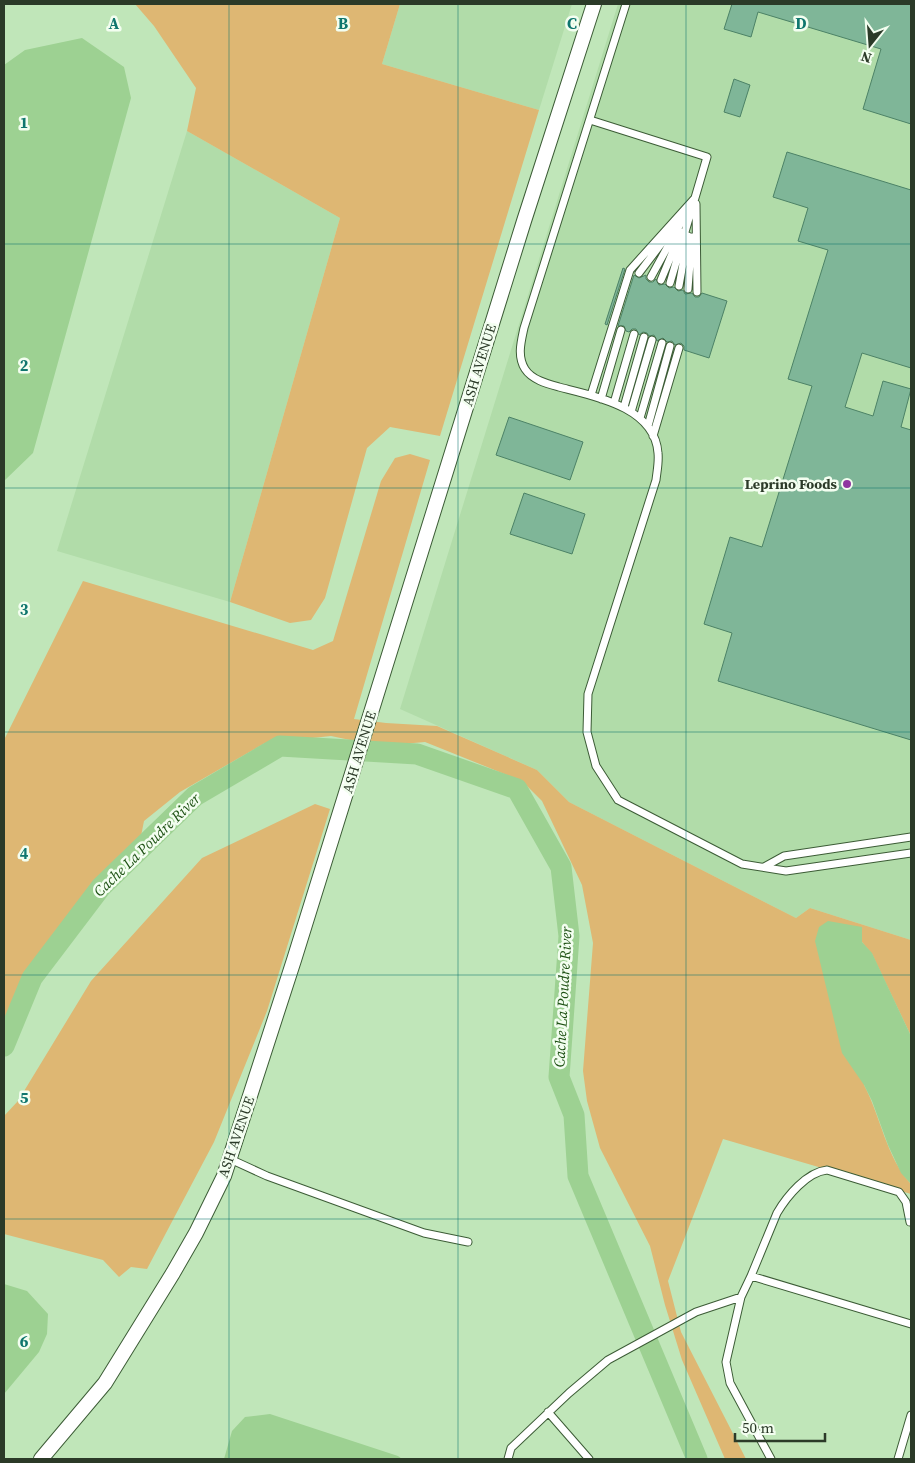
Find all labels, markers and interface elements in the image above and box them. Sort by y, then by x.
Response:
text: A [109,12,120,34]
text: B [338,12,349,34]
text: C [567,12,577,34]
text: D [795,12,807,34]
north arrow [845,20,895,70]
text: N [858,46,874,68]
text: 1 [20,111,28,133]
street label: ASH AVENUE [457,322,501,408]
text: 2 [20,354,29,376]
place label: Leprino Foods [745,474,838,494]
marker: Leprino Foods [841,478,853,490]
text: 3 [20,598,29,620]
street label: ASH AVENUE [337,709,381,795]
water label: Cache La Poudre River [89,787,205,901]
text: 4 [20,842,29,864]
water label: Cache La Poudre River [548,925,577,1068]
text: 5 [20,1086,29,1108]
street label: ASH AVENUE [213,1094,259,1180]
text: 6 [20,1330,29,1352]
scale bar [735,1410,825,1442]
text: 50 m [742,1417,774,1438]

